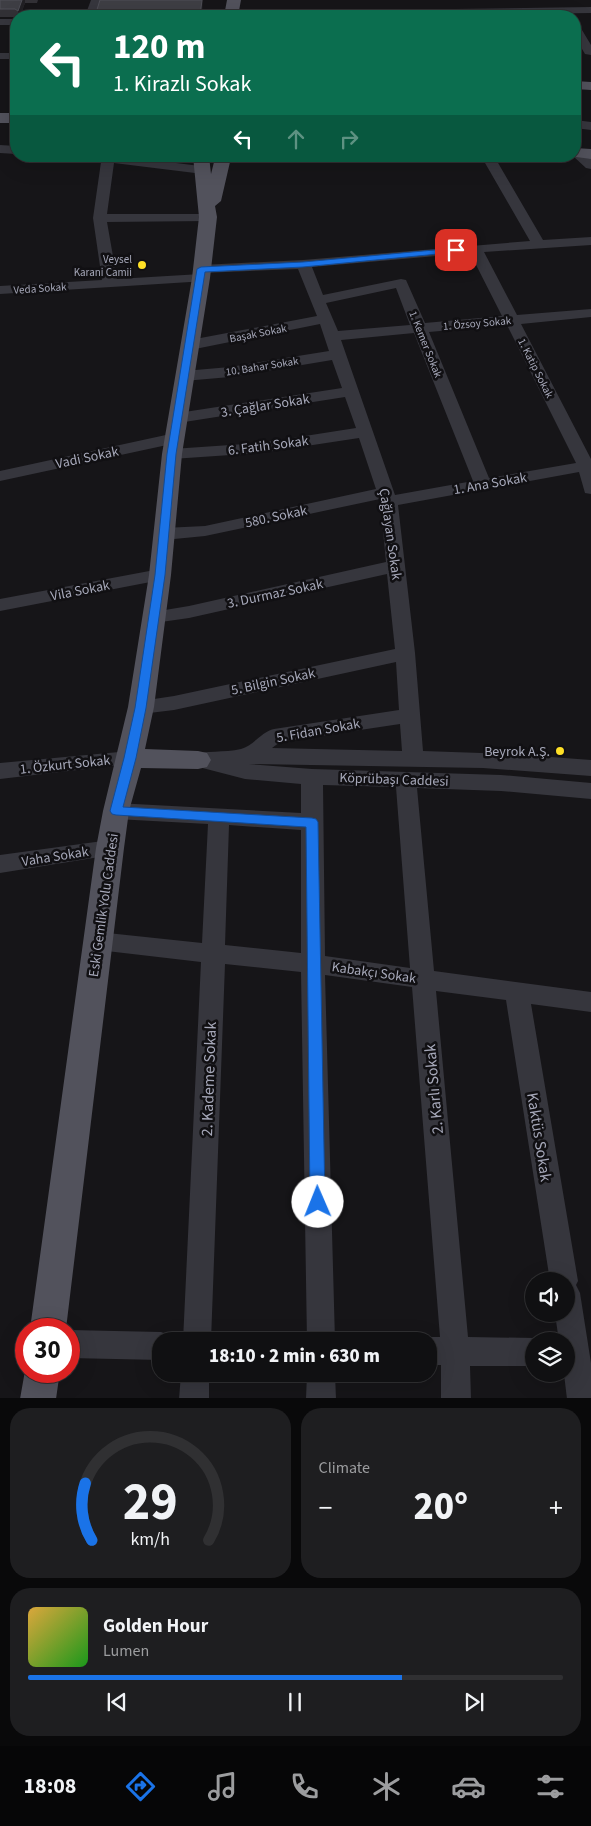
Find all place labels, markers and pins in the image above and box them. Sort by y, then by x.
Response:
pin [435,229,477,271]
place label: Veysel Karani Camii [74,252,132,280]
marker: Veysel Karani Camii [136,259,148,271]
place label: Beyrok A.Ş. [484,742,550,762]
marker: Beyrok A.Ş. [554,745,566,757]

